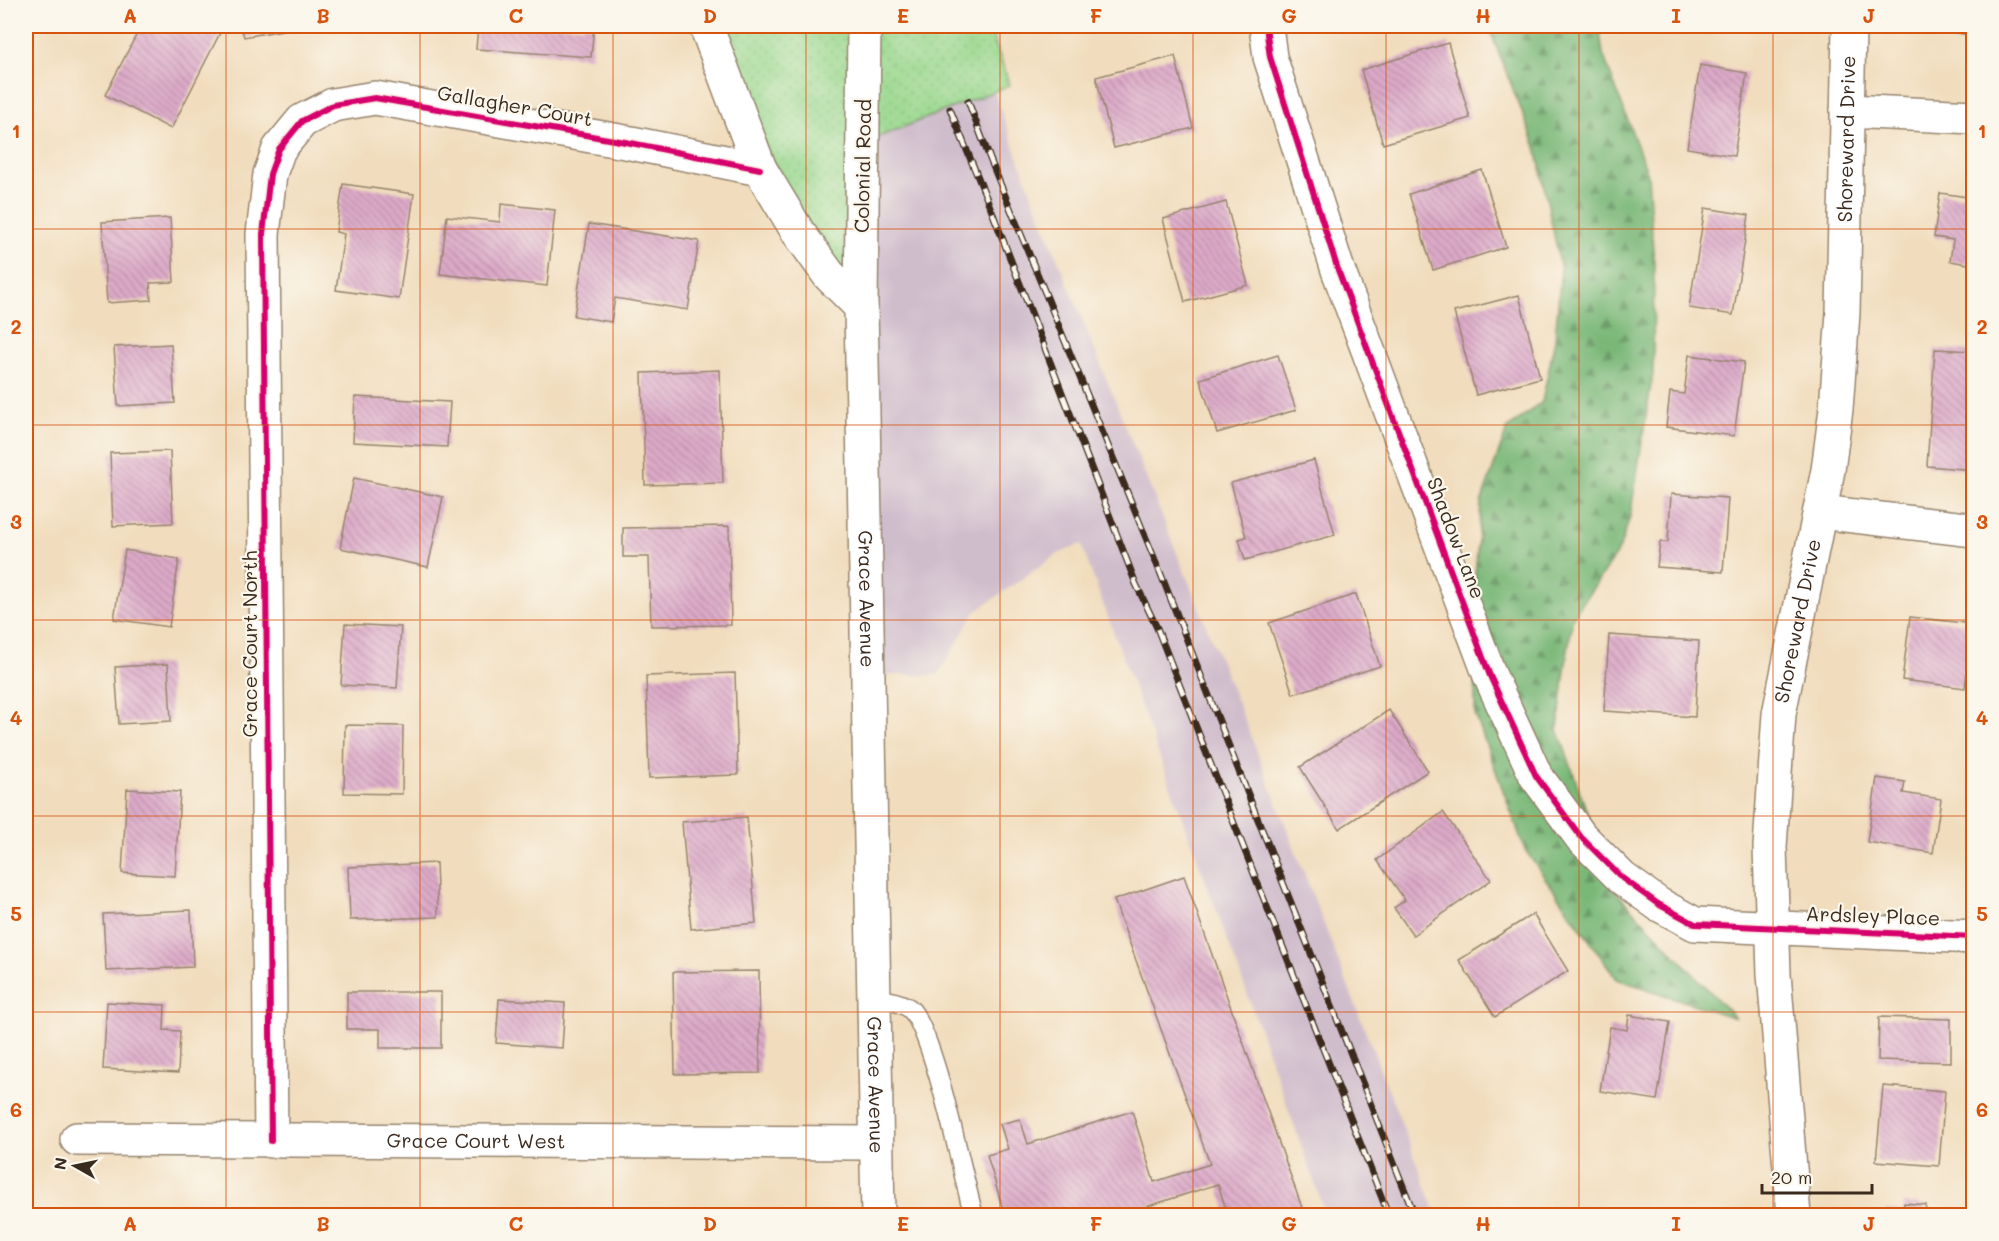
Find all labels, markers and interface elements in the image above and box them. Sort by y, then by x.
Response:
text: A [123,2,137,28]
text: B [316,2,330,28]
text: C [509,2,524,28]
text: D [703,2,717,28]
text: E [897,2,909,28]
text: F [1090,2,1103,28]
text: G [1281,2,1297,28]
text: H [1475,2,1491,28]
text: I [1671,2,1681,28]
text: J [1862,2,1876,28]
street label: Shoreward Drive [1831,55,1860,223]
street label: Gallagher Court [435,79,595,131]
street label: Colonial Road [848,99,876,233]
text: 1 [12,117,20,143]
text: 1 [1978,117,1986,143]
text: 2 [10,313,22,339]
text: 2 [1976,313,1988,339]
street label: Shadow Lane [1422,473,1492,602]
text: 3 [10,508,22,534]
text: 3 [1976,508,1988,534]
street label: Grace Avenue [853,530,882,668]
street label: Shoreward Drive [1768,536,1826,705]
street label: Grace Court North [236,551,262,737]
text: 4 [10,704,23,730]
text: 4 [1976,704,1989,730]
text: 5 [10,900,22,926]
street label: Ardsley Place [1805,900,1941,930]
text: 5 [1976,900,1988,926]
street label: Grace Avenue [862,1016,891,1154]
text: 6 [10,1096,22,1122]
text: 6 [1976,1096,1988,1122]
street label: Grace Court West [387,1127,565,1153]
north arrow [45,1136,105,1196]
text: N [48,1156,71,1171]
scale bar [1762,1157,1872,1195]
text: 20 m [1771,1165,1812,1189]
text: A [123,1210,137,1236]
text: B [316,1210,330,1236]
text: C [509,1210,524,1236]
text: D [703,1210,717,1236]
text: E [897,1210,909,1236]
text: F [1090,1210,1103,1236]
text: G [1281,1210,1297,1236]
text: H [1475,1210,1491,1236]
text: I [1671,1210,1681,1236]
text: J [1862,1210,1876,1236]

